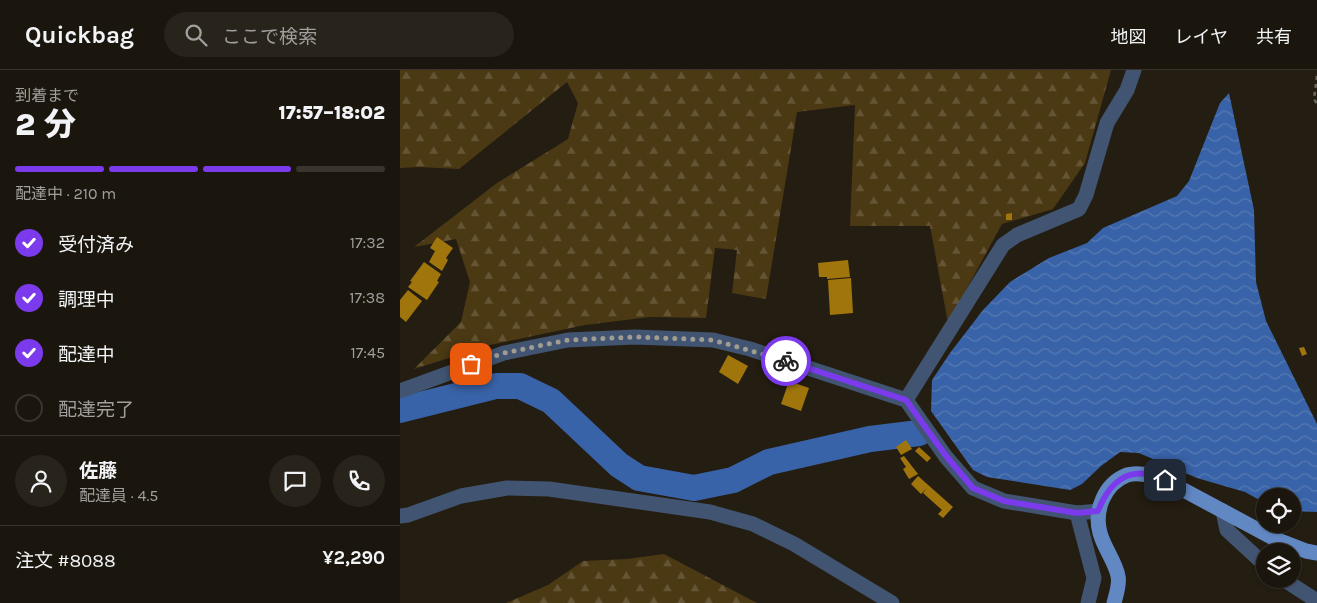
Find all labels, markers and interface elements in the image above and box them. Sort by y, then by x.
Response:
search box [164,12,514,57]
text: Quickbag [25,21,134,49]
icon: search [182,21,210,49]
text: ここで検索 [222,26,317,48]
text: 地図 [1111,26,1147,48]
text: レイヤ [1175,26,1228,48]
text: 共有 [1256,26,1292,48]
text: 到着まで [15,86,79,105]
text: 17:57–18:02 [278,102,385,124]
text: 2 分 [15,106,76,143]
text: 配達中 · 210 m [15,184,116,203]
icon: check [15,229,43,257]
text: 17:32 [350,233,385,252]
text: 受付済み [58,234,134,256]
icon: check [15,284,43,312]
text: 17:38 [349,288,385,307]
text: 調理中 [58,289,115,311]
courier [761,336,811,386]
icon: check [15,339,43,367]
text: 17:45 [351,343,385,362]
pin [450,343,492,385]
text: 配達中 [58,344,115,366]
icon: bike [772,347,800,375]
icon: bag [457,350,485,378]
text: 配達完了 [58,399,134,421]
button: person [15,455,67,507]
button: chat [269,455,321,507]
button: phone [333,455,385,507]
pin [1144,459,1186,501]
text: 佐藤 [79,460,117,482]
icon: home [1151,466,1179,494]
text: 配達員 · 4.5 [79,486,158,505]
map controls [1256,488,1301,588]
button: locate [1256,488,1301,533]
button: layers [1256,543,1301,588]
text: ¥2,290 [322,547,385,569]
text: 注文 #8088 [15,550,116,572]

